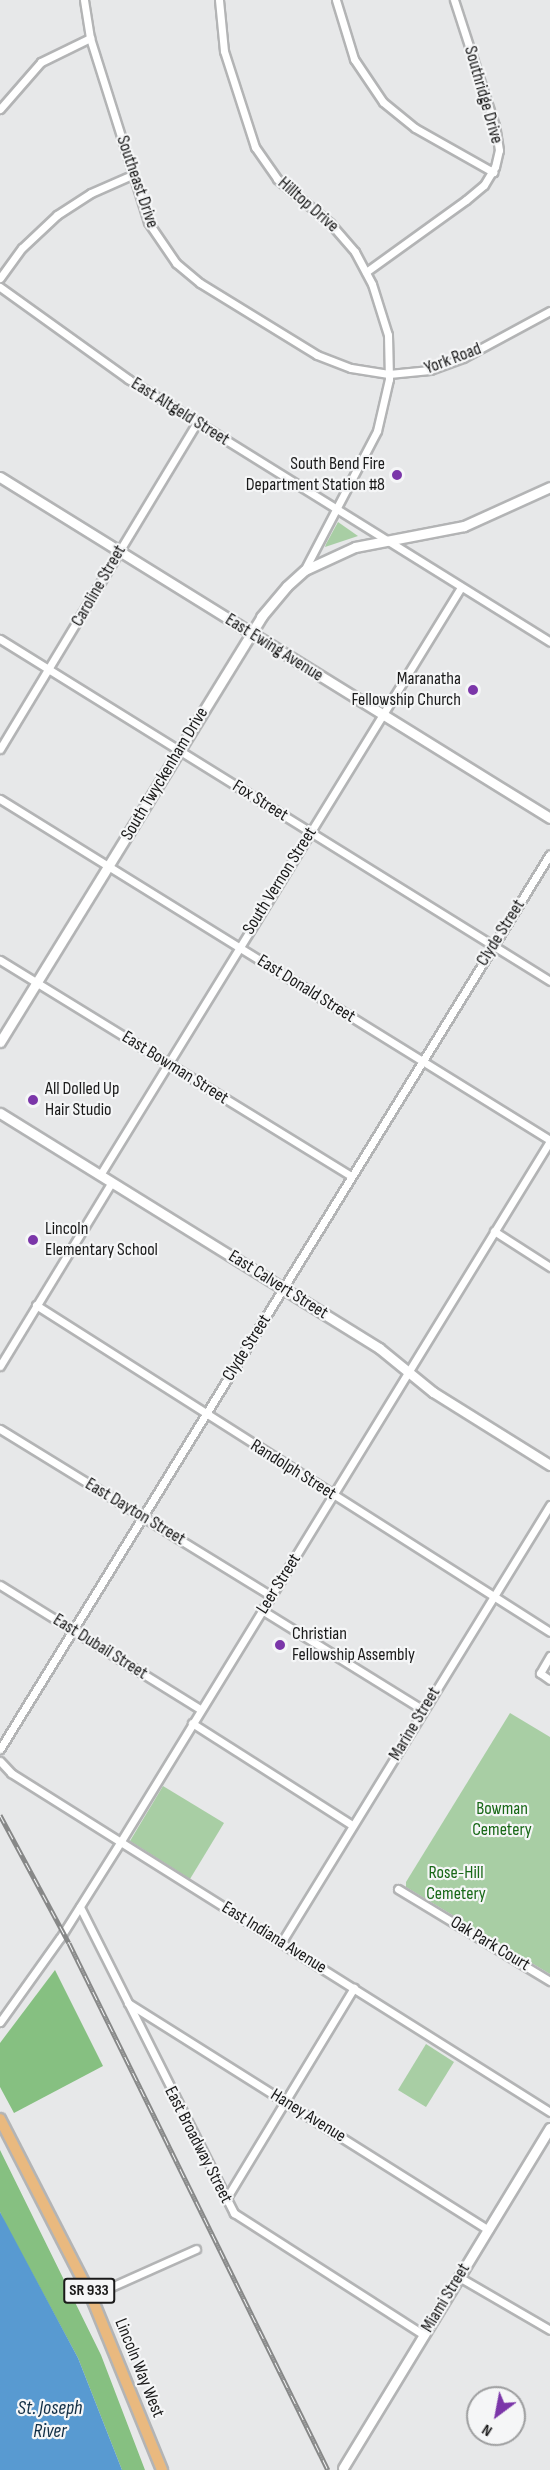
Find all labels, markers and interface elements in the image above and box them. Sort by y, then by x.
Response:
street label: Southridge Drive [459,44,507,146]
street label: Southeast Drive [111,133,163,231]
street label: Hilltop Drive [273,173,343,237]
street label: York Road [422,338,484,380]
street label: East Altgeld Street [127,373,233,451]
place label: South Bend Fire Department Station #8 [246,454,385,496]
marker: South Bend Fire Department Station #8 [390,468,404,482]
street label: Caroline Street [67,541,131,631]
street label: East Ewing Avenue [221,609,327,687]
place label: Maranatha Fellowship Church [351,669,461,712]
marker: Maranatha Fellowship Church [466,683,480,697]
street label: South Twyckenham Drive [117,704,213,844]
street label: Fox Street [228,776,292,826]
street label: South Vernon Street [238,823,322,939]
street label: Clyde Street [472,896,530,970]
street label: East Donald Street [253,950,359,1028]
street label: East Bowman Street [118,1027,232,1109]
place label: All Dolled Up Hair Studio [45,1079,119,1122]
marker: All Dolled Up Hair Studio [26,1093,40,1107]
place label: Lincoln Elementary School [45,1219,158,1262]
marker: Lincoln Elementary School [26,1233,40,1247]
street label: East Calvert Street [224,1246,332,1324]
street label: Clyde Street [218,1311,276,1385]
street label: Randolph Street [246,1435,340,1505]
street label: East Dayton Street [81,1474,189,1550]
street label: Leer Street [252,1550,306,1618]
street label: East Dubail Street [49,1609,151,1685]
place label: Christian Fellowship Assembly [292,1624,415,1666]
marker: Christian Fellowship Assembly [273,1638,287,1652]
street label: Marine Street [385,1683,445,1765]
park label: Bowman Cemetery [472,1799,532,1842]
park label: Rose-Hill Cemetery [426,1863,486,1906]
street label: East Indiana Avenue [218,1897,330,1979]
street label: Oak Park Court [446,1912,534,1976]
street label: East Broadway Street [159,2083,237,2207]
street label: Haney Avenue [266,2084,350,2148]
street label: Miami Street [417,2260,475,2336]
road number: SR 933 [62,2278,116,2304]
street label: Lincoln Way West [109,2315,169,2421]
north arrow [466,2386,526,2446]
water label: St. Joseph River [18,2397,82,2444]
text: N [479,2420,496,2440]

